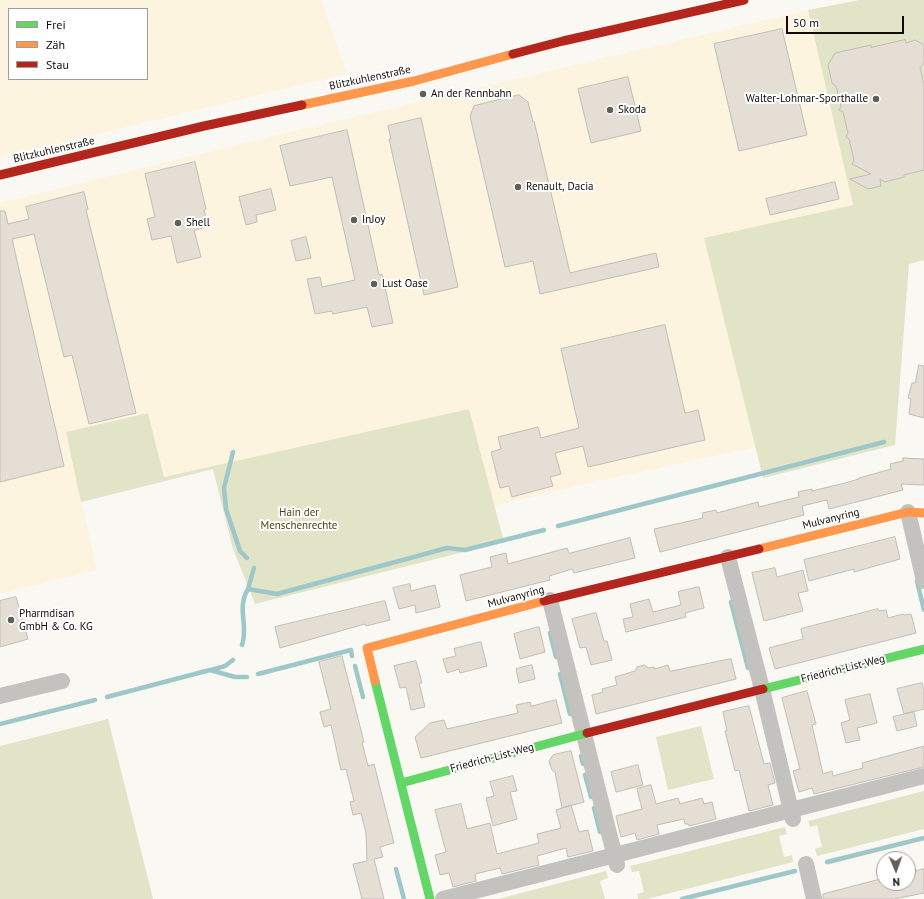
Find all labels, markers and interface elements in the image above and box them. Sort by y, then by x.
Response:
legend [8,8,148,80]
scale bar [788,8,906,34]
text: 50 m [793,15,819,30]
text: Frei [46,17,66,32]
text: Zäh [46,37,65,52]
text: Stau [46,57,69,72]
street label: Blitzkuhlenstraße [328,63,412,93]
place label: An der Rennbahn [431,87,512,101]
marker: An der Rennbahn [418,89,428,99]
place label: Walter-Lohmar-Sporthalle [746,92,868,106]
marker: Walter-Lohmar-Sporthalle [871,94,881,104]
place label: Skoda [618,103,646,117]
marker: Skoda [605,105,615,115]
street label: Blitzkuhlenstraße [12,134,96,166]
place label: Renault, Dacia [526,180,594,194]
marker: Renault, Dacia [513,182,523,192]
place label: InJoy [362,213,385,227]
marker: InJoy [349,215,359,225]
place label: Shell [186,216,210,230]
marker: Shell [173,218,183,228]
place label: Lust Oase [382,277,428,291]
marker: Lust Oase [369,279,379,289]
park label: Hain der Menschenrechte [261,506,337,532]
street label: Mulvanyring [801,506,861,532]
street label: Mulvanyring [486,583,546,611]
place label: Pharmdisan GmbH & Co. KG [19,607,93,633]
marker: Pharmdisan GmbH & Co. KG [6,615,16,625]
street label: Friedrich-List-Weg [800,652,886,686]
street label: Friedrich-List-Weg [449,740,535,776]
north arrow [876,851,916,891]
text: N [893,875,900,889]

